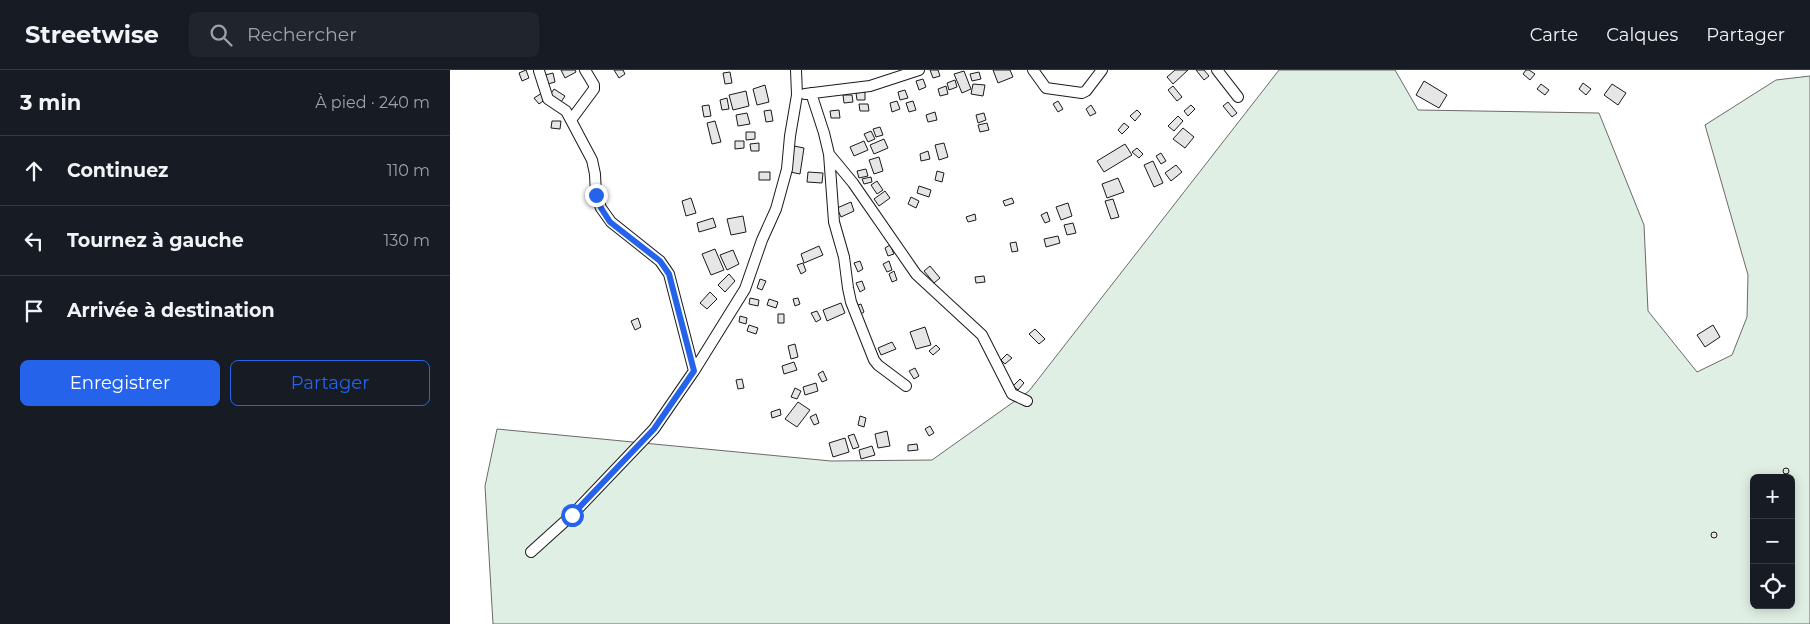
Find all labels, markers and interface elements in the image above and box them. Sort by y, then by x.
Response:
search box [189,12,539,57]
text: Streetwise [25,20,159,49]
icon: search [207,21,235,49]
text: Rechercher [247,23,357,46]
text: Carte [1530,24,1578,46]
text: Calques [1606,24,1678,46]
text: Partager [1706,24,1785,46]
text: 3 min [20,90,81,115]
text: À pied · 240 m [315,93,430,112]
icon: ahead [20,157,48,185]
text: Continuez [67,159,168,182]
text: 110 m [387,161,430,180]
route end [585,184,608,207]
icon: left [20,227,48,255]
text: Tournez à gauche [67,229,244,252]
text: 130 m [383,231,430,250]
icon: arrive [20,297,48,325]
text: Arrivée à destination [67,299,275,322]
button: Enregistrer [20,360,220,406]
button: Partager [230,360,430,406]
map controls [1750,474,1795,609]
button: + [1750,474,1795,519]
route start [561,504,584,527]
button: − [1750,519,1795,564]
button: locate [1750,564,1795,609]

